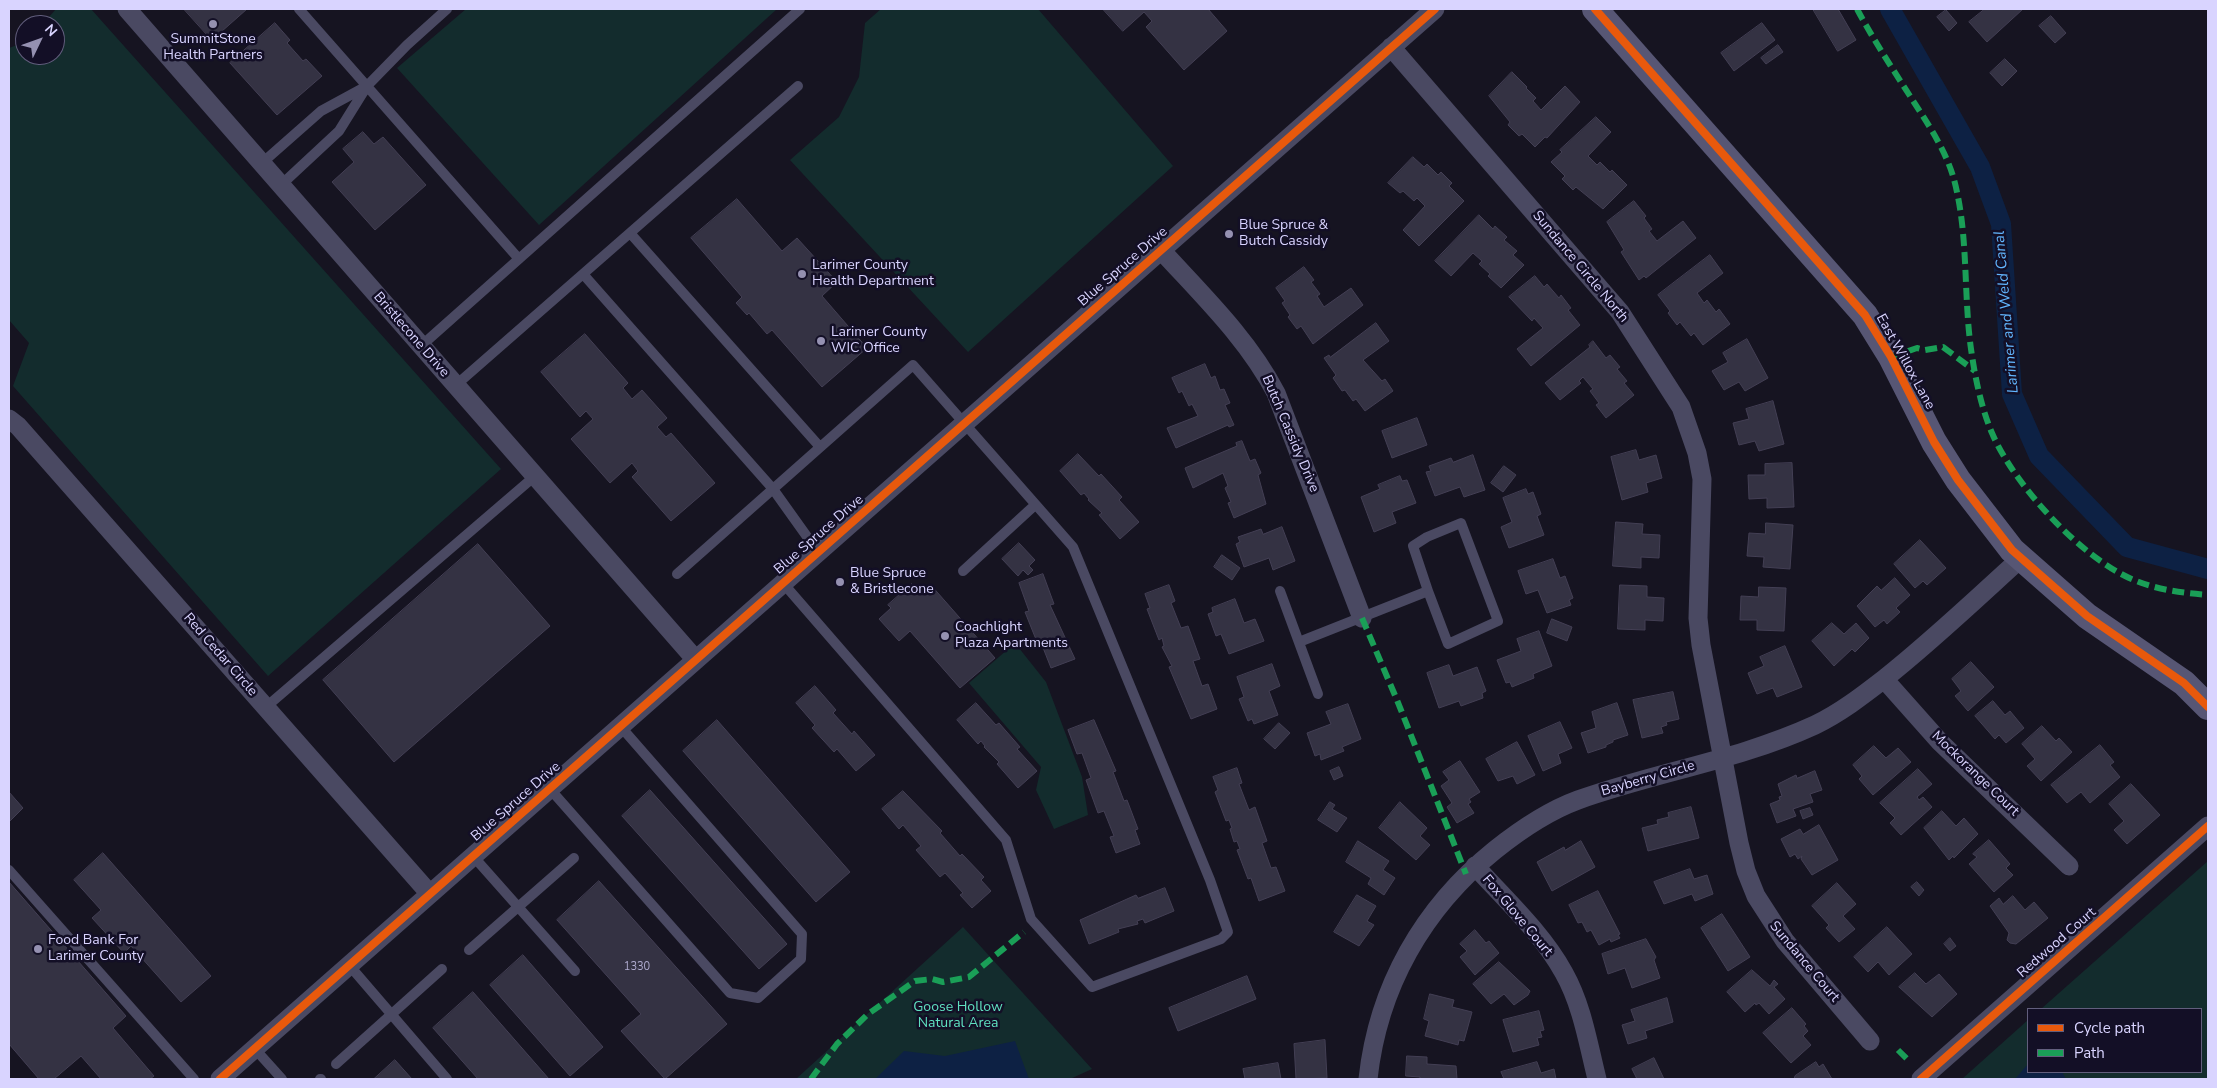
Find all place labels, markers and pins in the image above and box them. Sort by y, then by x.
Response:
marker: SummitStone Health Partners [207,18,219,30]
place label: SummitStone Health Partners [163,32,263,64]
place label: Blue Spruce & Butch Cassidy [1239,218,1328,250]
marker: Blue Spruce & Butch Cassidy [1223,228,1235,240]
place label: Larimer County Health Department [812,258,934,290]
marker: Larimer County Health Department [796,268,808,280]
place label: Larimer County WIC Office [831,325,927,358]
marker: Larimer County WIC Office [815,335,827,347]
place label: Blue Spruce & Bristlecone [850,566,934,598]
marker: Blue Spruce & Bristlecone [834,576,846,588]
place label: Coachlight Plaza Apartments [955,620,1068,652]
marker: Coachlight Plaza Apartments [939,630,951,642]
place label: Food Bank For Larimer County [48,933,144,966]
marker: Food Bank For Larimer County [32,943,44,955]

